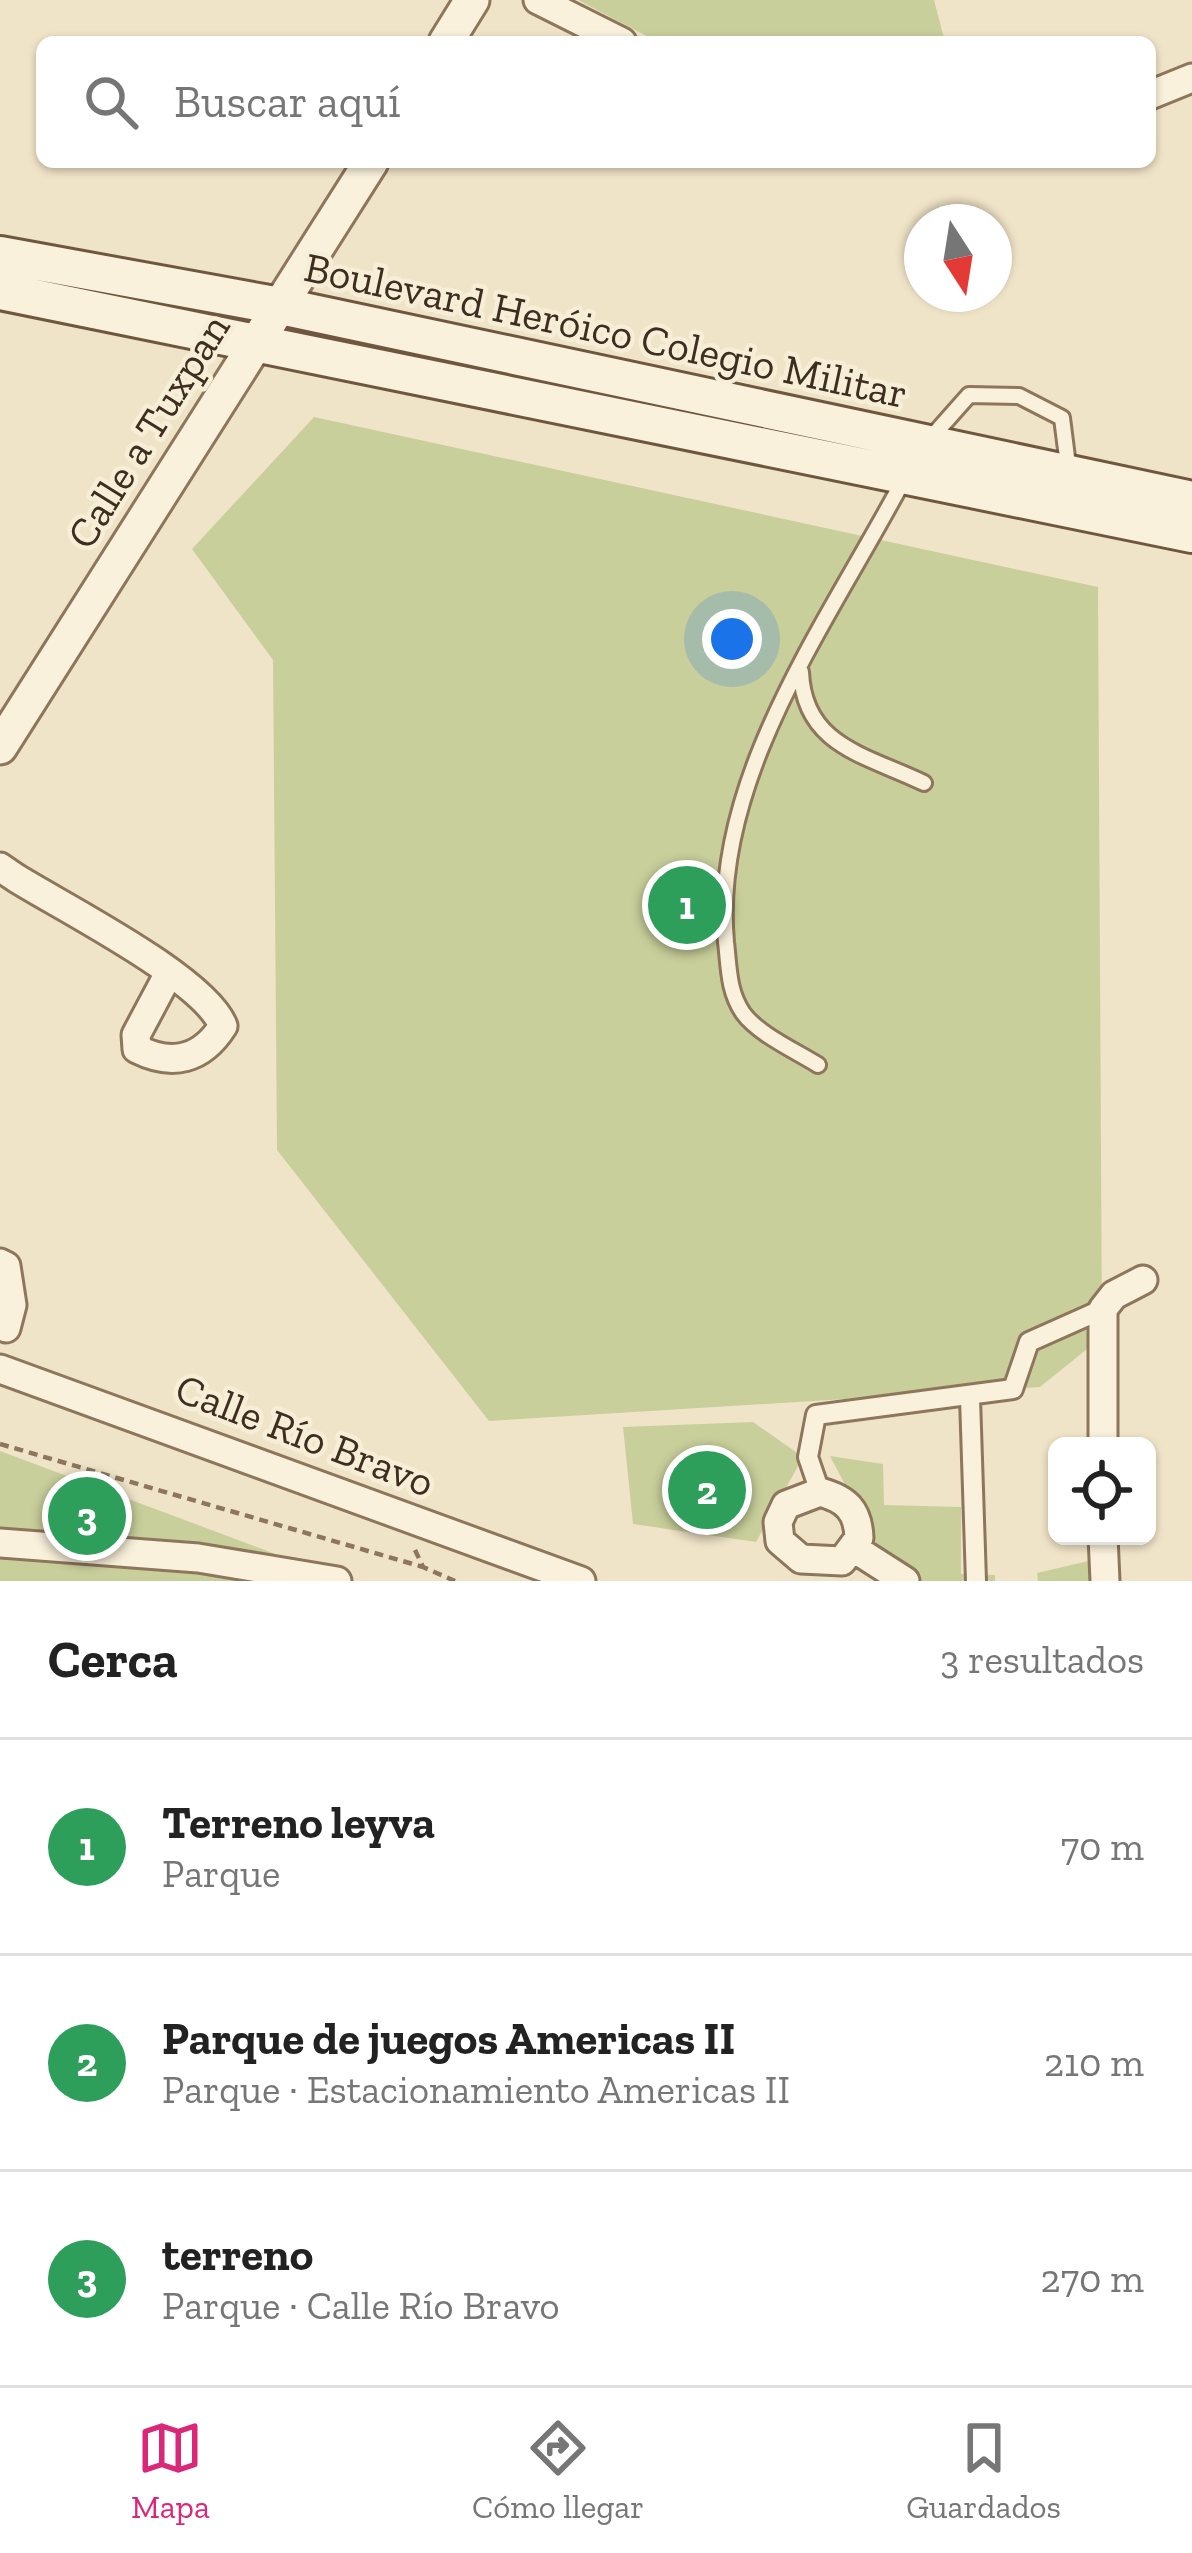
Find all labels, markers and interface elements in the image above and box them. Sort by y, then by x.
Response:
search box [36,36,1156,168]
icon: search [78,69,144,135]
text: Buscar aquí [174,75,401,129]
north arrow [904,204,1012,312]
street label: Boulevard Heróico Colegio Militar [300,241,912,419]
street label: Calle a Tuxpan [56,304,240,558]
your location [702,609,762,669]
pin: 1 [648,860,726,950]
street label: Calle Río Bravo [169,1362,441,1508]
map controls [1048,1437,1156,1545]
button: locate [1048,1437,1156,1545]
pin: 2 [668,1445,746,1535]
pin: 3 [48,1471,126,1561]
text: Cerca [48,1629,178,1690]
text: 3 resultados [940,1636,1144,1683]
text: Terreno leyva [162,1796,435,1850]
text: 1 [79,1823,95,1870]
text: 70 m [1061,1823,1144,1870]
text: Parque [162,1850,280,1897]
text: Parque de juegos Americas II [162,2012,735,2066]
text: 2 [77,2039,97,2086]
text: 210 m [1044,2039,1144,2086]
text: Parque · Estacionamiento Americas II [162,2066,790,2113]
text: terreno [162,2228,313,2282]
text: 3 [77,2255,97,2302]
text: 270 m [1041,2255,1144,2302]
text: Parque · Calle Río Bravo [162,2282,560,2329]
tab: Mapa [131,2415,210,2526]
tab: Cómo llegar [472,2415,644,2526]
tab: Guardados [906,2415,1061,2526]

